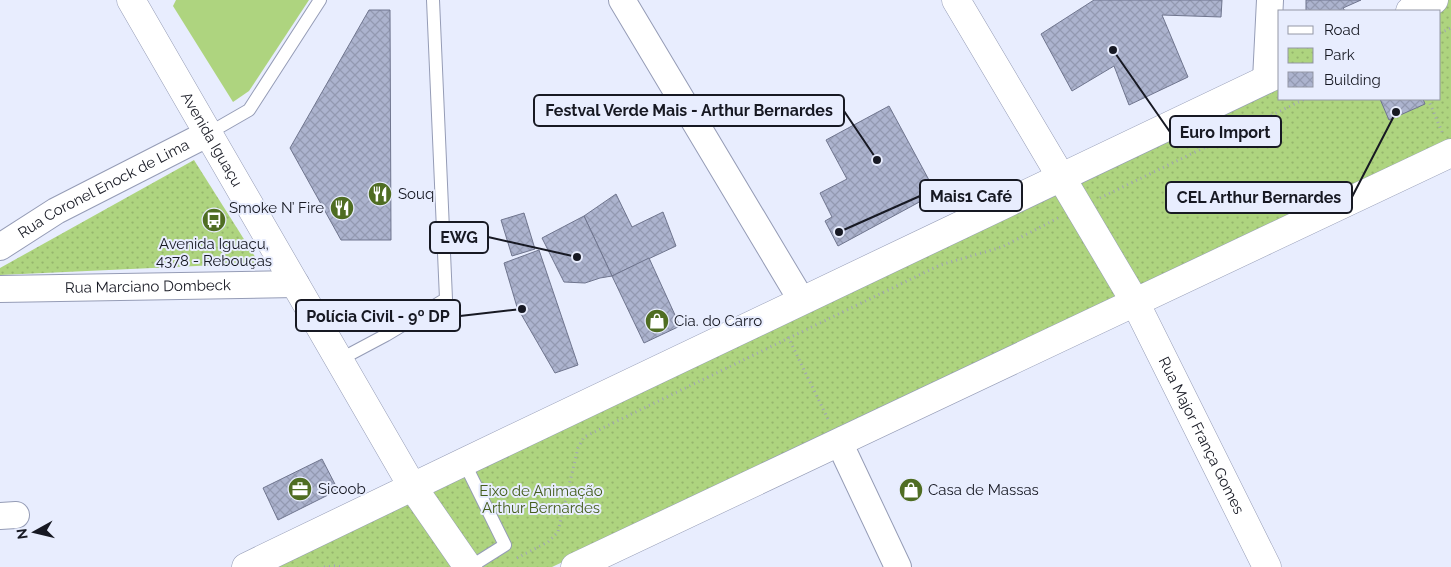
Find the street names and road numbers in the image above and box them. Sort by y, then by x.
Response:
street label: Avenida Iguaçu [177,89,246,190]
street label: Rua Coronel Enock de Lima [15,136,192,242]
street label: Rua Marciano Dombeck [65,276,231,297]
street label: Rua Major França Gomes [1155,354,1248,517]

